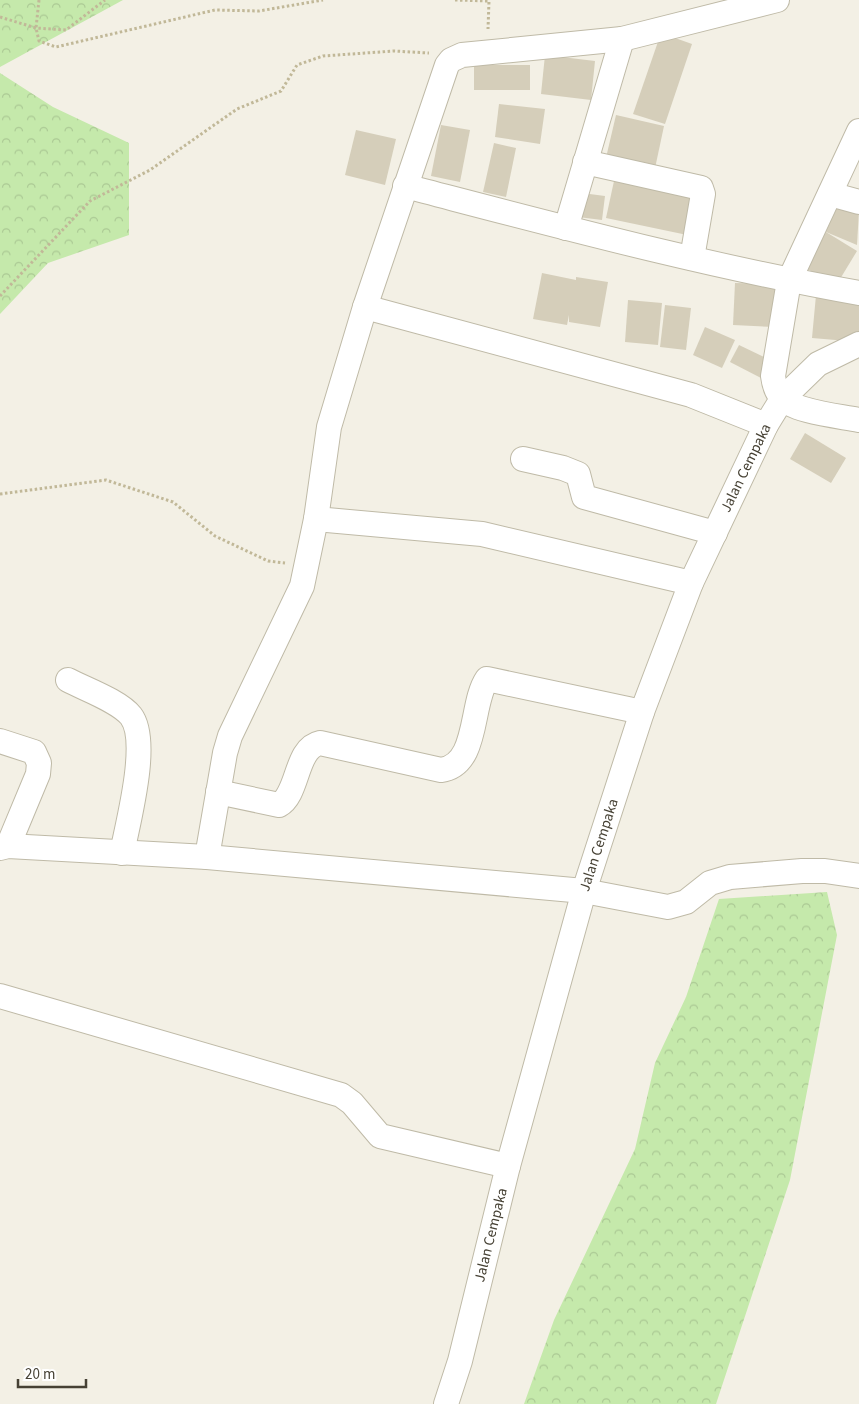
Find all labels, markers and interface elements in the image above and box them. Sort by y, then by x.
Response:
street label: Jalan Cempaka [715,420,777,516]
street label: Jalan Cempaka [574,796,624,894]
street label: Jalan Cempaka [469,1186,513,1284]
scale bar [18,1356,85,1388]
text: 20 m [25,1364,55,1385]

